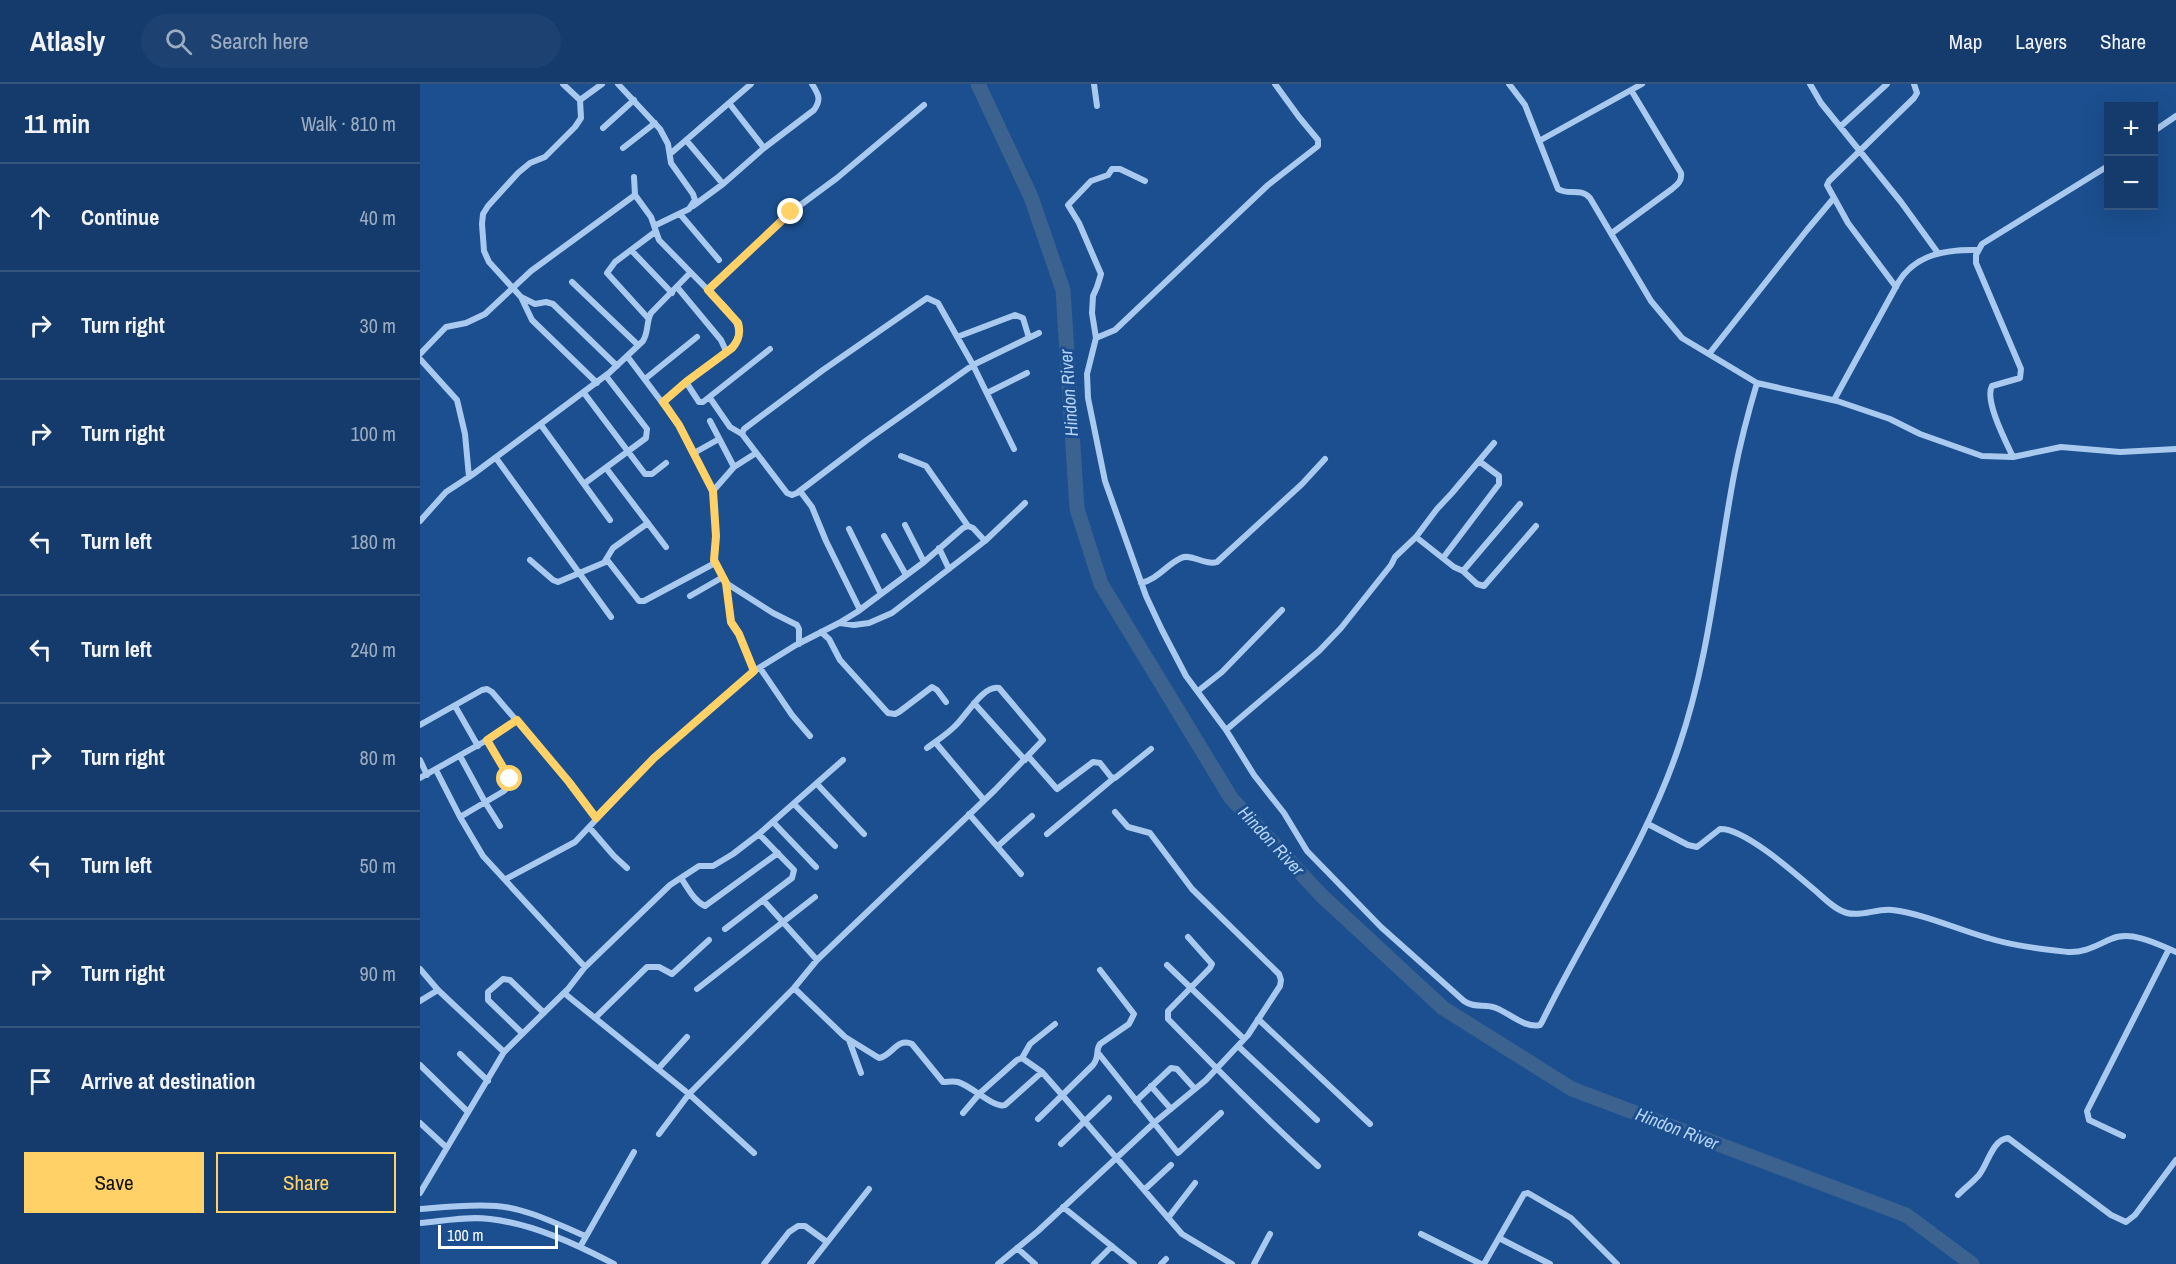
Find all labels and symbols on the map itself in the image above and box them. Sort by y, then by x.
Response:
route end [777,198,803,224]
water label: Hindon River [1053,348,1084,437]
route start [496,765,522,791]
water label: Hindon River [1233,800,1311,882]
water label: Hindon River [1632,1101,1723,1156]
scale bar [438,1222,558,1250]

